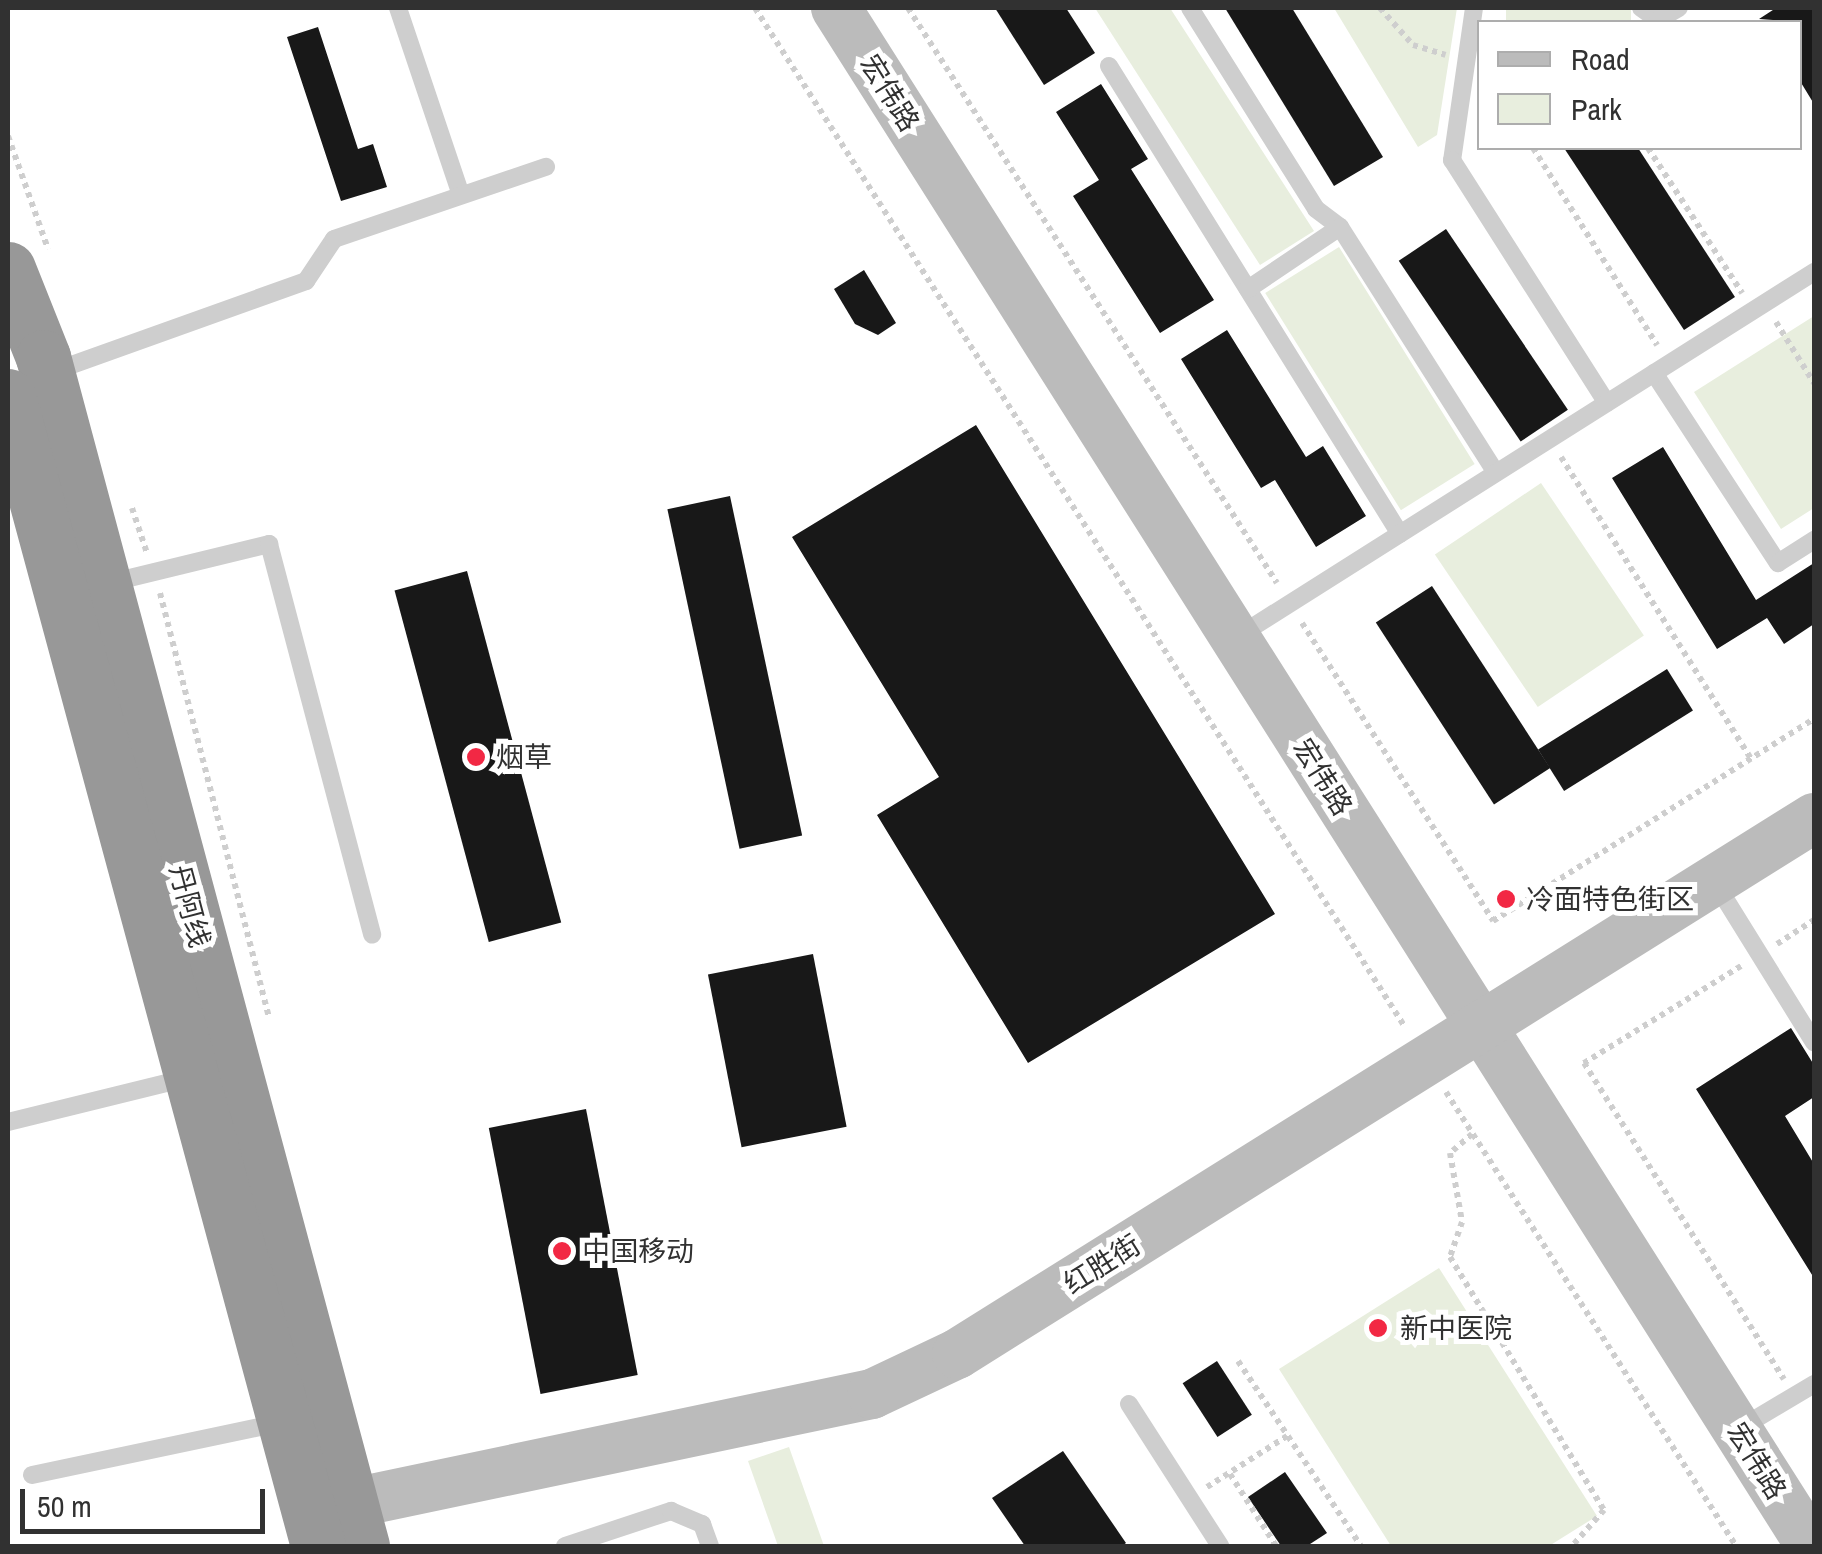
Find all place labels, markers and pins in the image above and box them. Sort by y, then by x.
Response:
place label: 烟草 [496,740,552,774]
marker: 烟草 [465,746,487,768]
place label: 冷面特色街区 [1526,882,1694,916]
marker: 冷面特色街区 [1495,888,1517,910]
place label: 中国移动 [582,1234,694,1268]
marker: 中国移动 [551,1240,573,1262]
place label: 新中医院 [1400,1311,1512,1345]
marker: 新中医院 [1365,1315,1391,1341]

